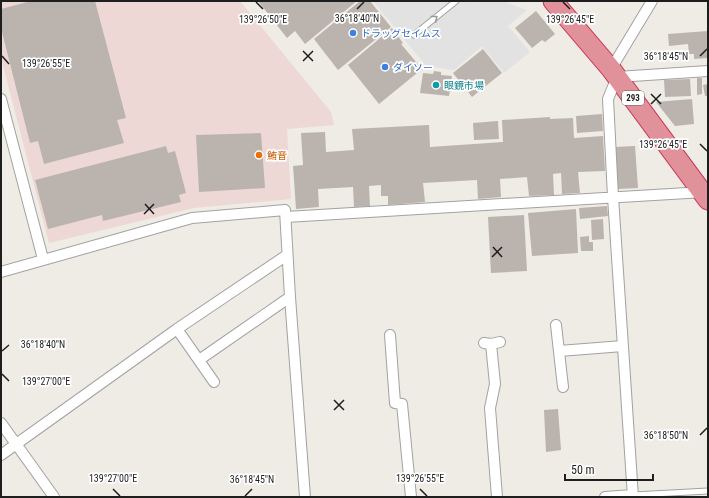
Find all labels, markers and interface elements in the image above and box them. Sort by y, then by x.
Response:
text: 36°18'40"N [335,13,379,24]
text: 139°26'50"E [239,14,287,25]
text: 139°26'45"E [546,14,594,25]
one-way arrow [430,16,438,23]
marker: ドラッグセイムス [348,28,358,38]
place label: ドラッグセイムス [361,28,441,39]
text: 36°18'45"N [644,51,688,62]
text: 139°26'55"E [22,58,70,69]
marker: ダイソー [380,62,390,72]
place label: ダイソー [393,62,433,73]
marker: 眼鏡市場 [431,80,441,90]
place label: 眼鏡市場 [444,80,484,91]
road number: 293 [622,91,644,105]
text: 139°26'45"E [639,139,687,150]
marker: 鮪音 [254,150,264,160]
place label: 鮪音 [267,150,287,161]
text: 36°18'40"N [21,339,65,350]
text: 139°27'00"E [22,376,70,387]
text: 36°18'50"N [644,430,688,441]
scale bar [565,456,653,482]
text: 50 m [571,463,595,477]
text: 139°27'00"E [89,473,137,484]
text: 139°26'55"E [396,473,444,484]
text: 36°18'45"N [230,474,274,485]

